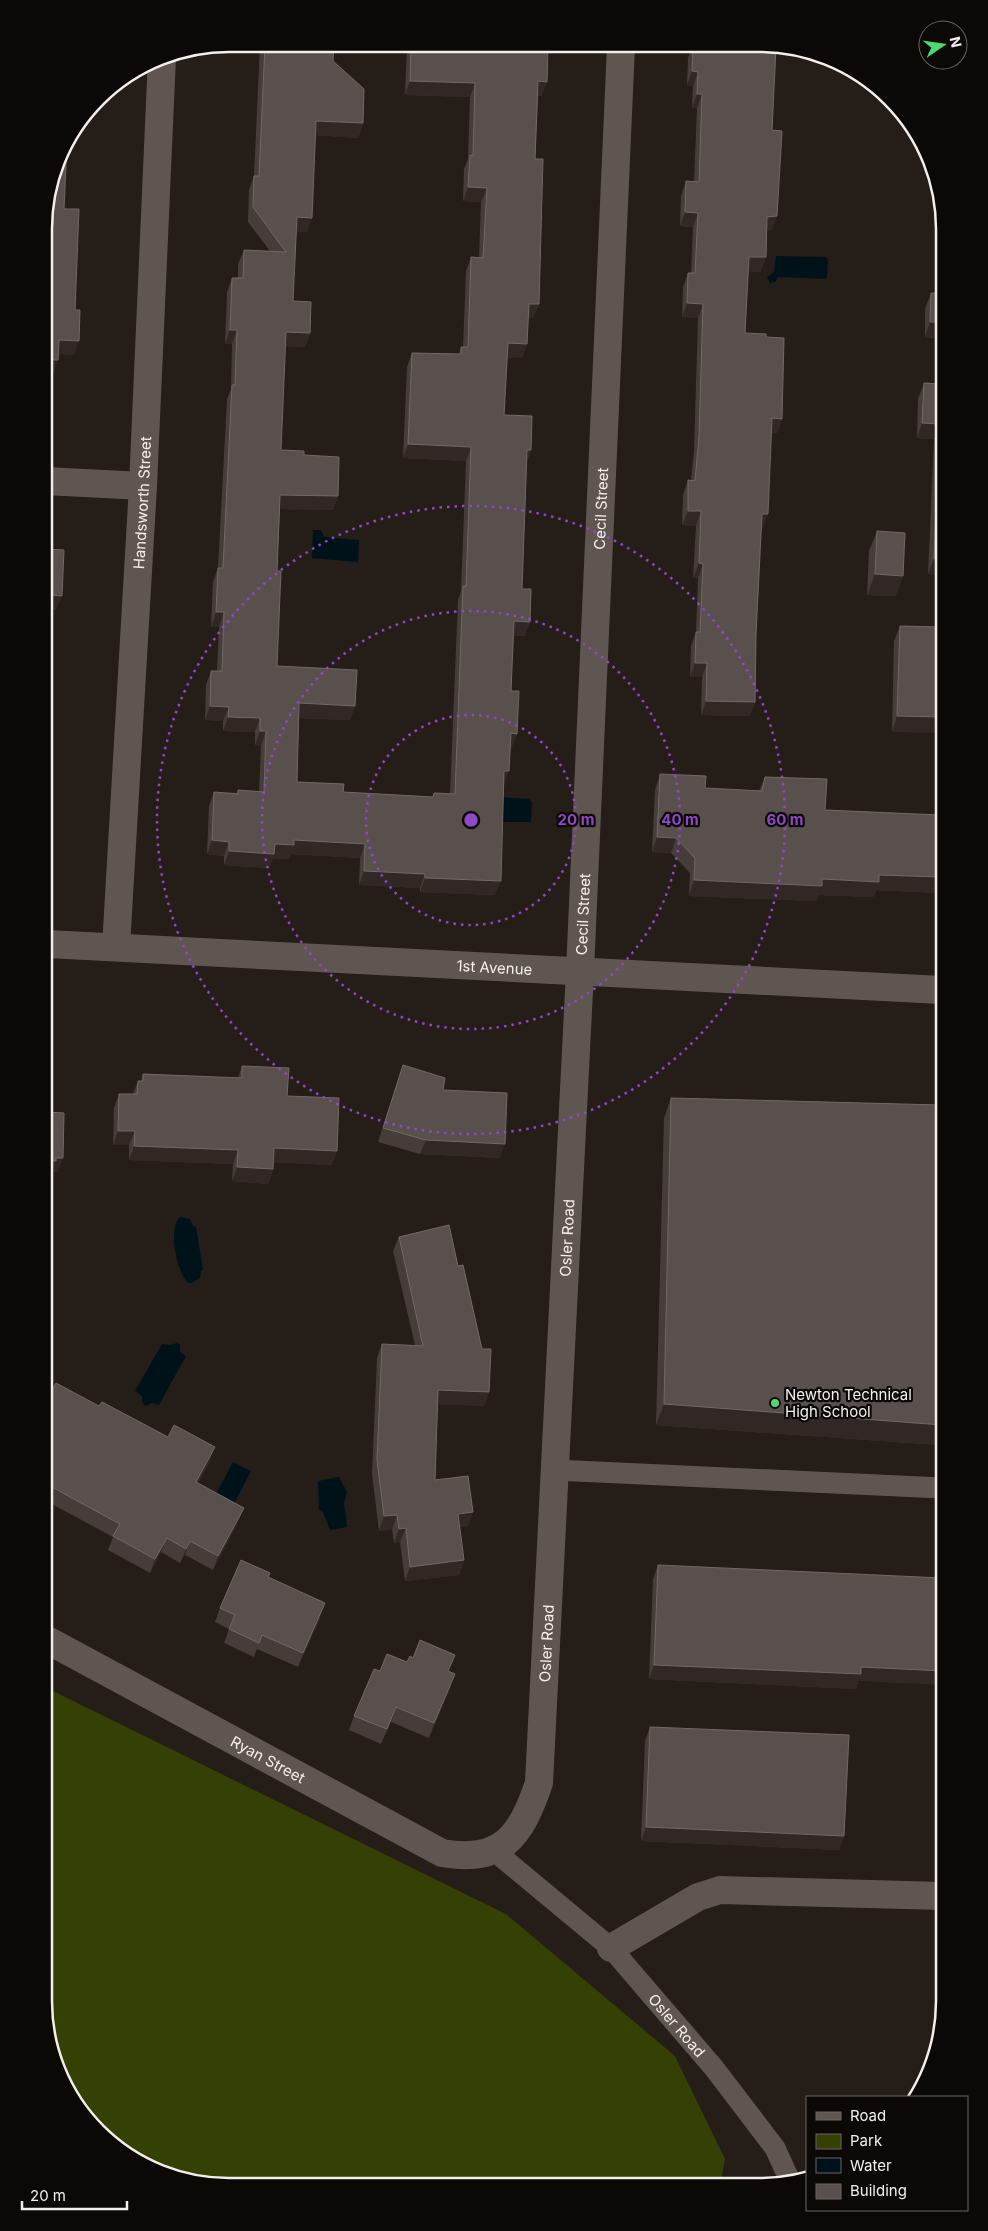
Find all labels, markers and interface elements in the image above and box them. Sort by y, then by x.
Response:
north arrow [918,20,968,70]
text: N [947,35,966,49]
street label: Handsworth Street [129,436,155,570]
street label: Cecil Street [589,467,612,550]
text: 20 m [558,810,594,829]
text: 40 m [661,810,699,829]
text: 60 m [766,810,804,829]
centre of rings [462,811,480,829]
street label: Cecil Street [571,873,594,956]
street label: 1st Avenue [456,956,533,978]
street label: Osler Road [555,1198,578,1277]
place label: Newton Technical High School [785,1385,912,1421]
marker: Newton Technical High School [769,1397,781,1409]
street label: Osler Road [535,1604,558,1683]
street label: Ryan Street [228,1731,309,1787]
street label: Osler Road [645,1989,710,2061]
legend [806,2096,968,2211]
text: Road [850,2106,886,2125]
text: Park [850,2131,883,2150]
text: Water [850,2156,892,2175]
scale bar [22,2178,128,2210]
text: Building [850,2181,907,2200]
text: 20 m [30,2186,66,2205]

